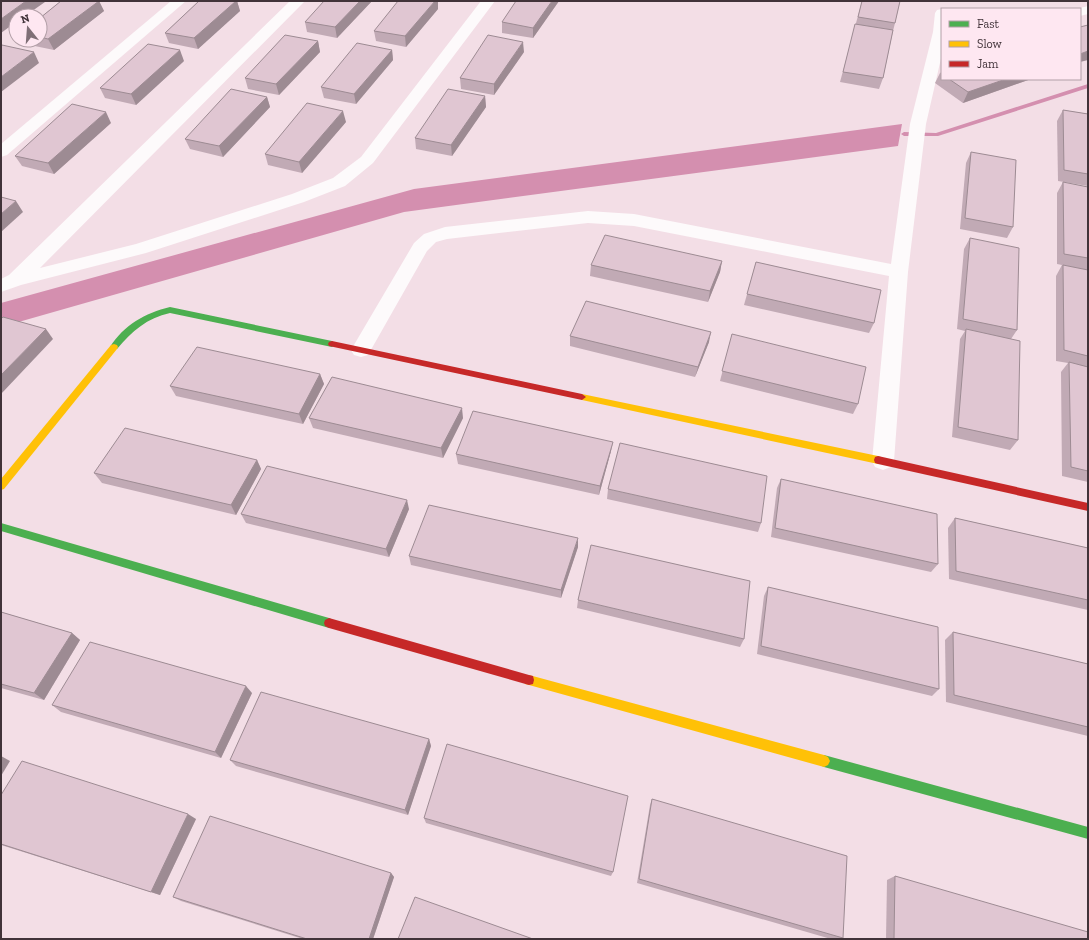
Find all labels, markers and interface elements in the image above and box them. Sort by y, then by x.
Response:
north arrow [8,8,48,48]
legend [941,8,1081,80]
text: N [19,11,32,26]
text: Fast [977,17,1000,31]
text: Slow [977,37,1003,51]
text: Jam [977,57,999,71]

